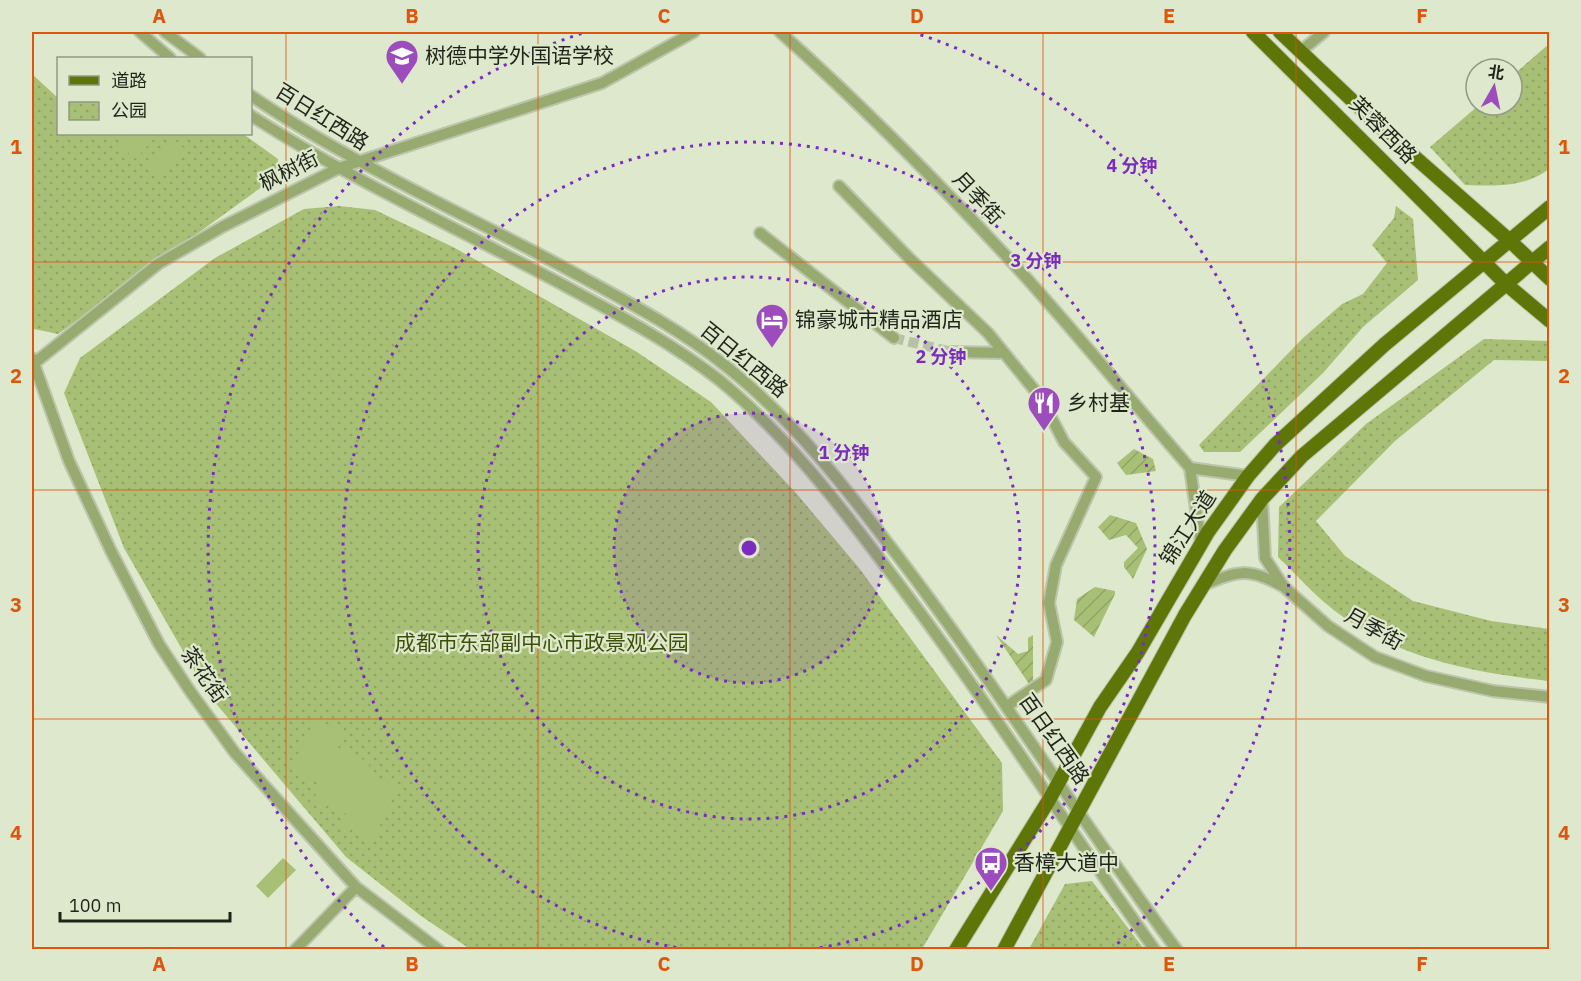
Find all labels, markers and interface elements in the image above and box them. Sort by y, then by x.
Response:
text: A [152,2,166,29]
text: B [405,2,419,29]
text: C [657,2,671,29]
text: D [910,2,924,29]
text: E [1163,2,1175,29]
text: F [1416,2,1428,29]
school or university icon: 树德中学外国语学校 [384,38,420,85]
place label: 树德中学外国语学校 [425,41,614,69]
legend [57,57,252,135]
north arrow [1464,57,1524,117]
text: 北 [1487,61,1506,83]
text: 道路 [111,69,147,92]
street label: 百日红西路 [271,76,374,156]
street label: 芙蓉西路 [1344,90,1423,169]
text: 公园 [111,99,147,122]
text: 1 [10,133,22,160]
text: 1 [1558,133,1570,160]
street label: 枫树街 [254,143,323,197]
text: 4 分钟 [1106,154,1158,177]
street label: 月季街 [947,165,1010,230]
text: 3 分钟 [1010,249,1062,272]
hotel icon: 锦豪城市精品酒店 [754,302,790,349]
place label: 锦豪城市精品酒店 [795,305,963,333]
street label: 百日红西路 [695,315,794,403]
text: 2 分钟 [915,345,967,368]
text: 2 [10,362,22,389]
text: 2 [1558,362,1570,389]
restaurant icon: 乡村基 [1026,385,1062,432]
place label: 乡村基 [1067,388,1130,416]
text: 1 分钟 [818,441,870,464]
street label: 锦江大道 [1153,485,1222,570]
centre of rings [739,538,759,558]
text: 3 [10,591,22,618]
text: 3 [1558,591,1570,618]
street label: 月季街 [1340,601,1409,656]
park label: 成都市东部副中心市政景观公园 [395,628,689,656]
street label: 茶花街 [175,641,234,708]
street label: 百日红西路 [1013,687,1096,789]
text: 4 [10,819,22,846]
text: 4 [1558,819,1570,846]
bus stop icon: 香樟大道中 [973,845,1009,892]
place label: 香樟大道中 [1014,848,1119,876]
scale bar [60,885,230,923]
text: 100 m [69,894,121,917]
text: A [152,950,166,977]
text: B [405,950,419,977]
text: C [657,950,671,977]
text: D [910,950,924,977]
text: E [1163,950,1175,977]
text: F [1416,950,1428,977]

